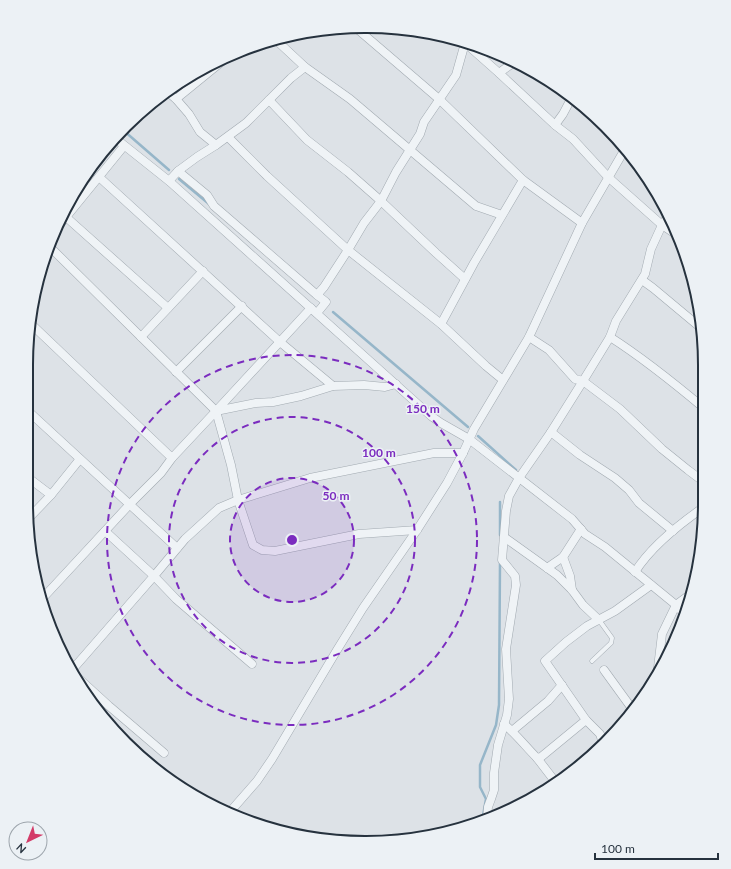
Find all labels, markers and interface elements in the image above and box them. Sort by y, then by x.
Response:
text: 150 m [406,401,440,416]
text: 100 m [362,445,396,460]
text: 50 m [323,488,349,503]
centre of rings [285,533,299,547]
north arrow [8,821,48,861]
scale bar [595,835,718,861]
text: N [13,841,28,856]
text: 100 m [601,841,635,856]

